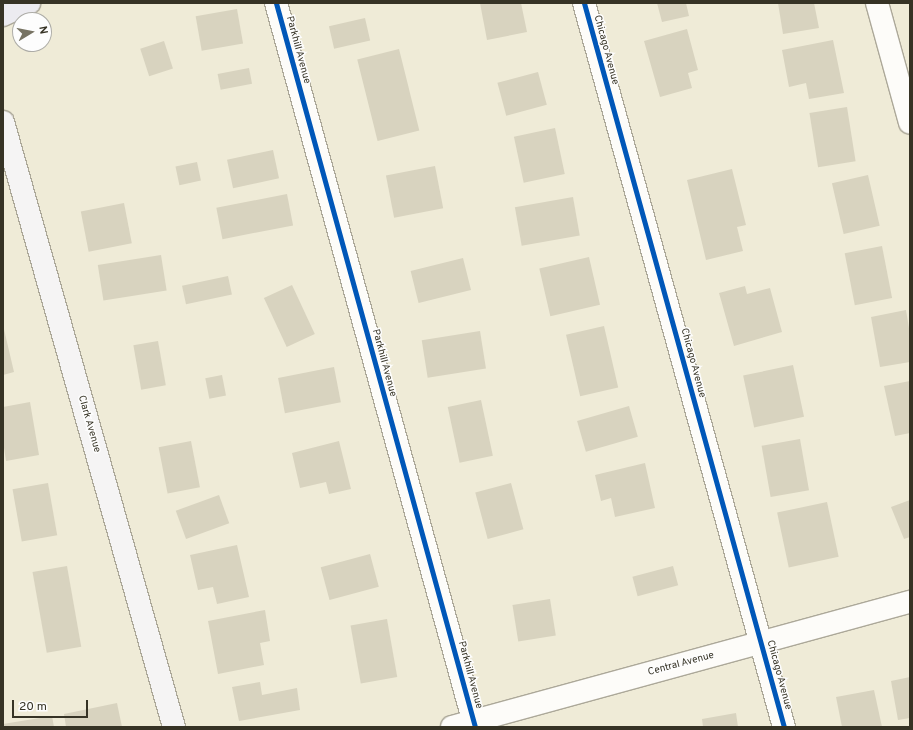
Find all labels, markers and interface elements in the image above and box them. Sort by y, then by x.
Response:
north arrow [12,12,52,52]
street label: Chicago Avenue [591,14,621,86]
street label: Parkhill Avenue [283,15,313,85]
text: N [35,25,50,35]
street label: Chicago Avenue [678,327,708,399]
street label: Parkhill Avenue [369,328,399,398]
street label: Clark Avenue [75,394,103,454]
street label: Chicago Avenue [764,639,794,711]
street label: Parkhill Avenue [455,640,485,710]
street label: Central Avenue [647,649,715,679]
scale bar [14,692,90,718]
text: 20 m [19,699,47,715]

